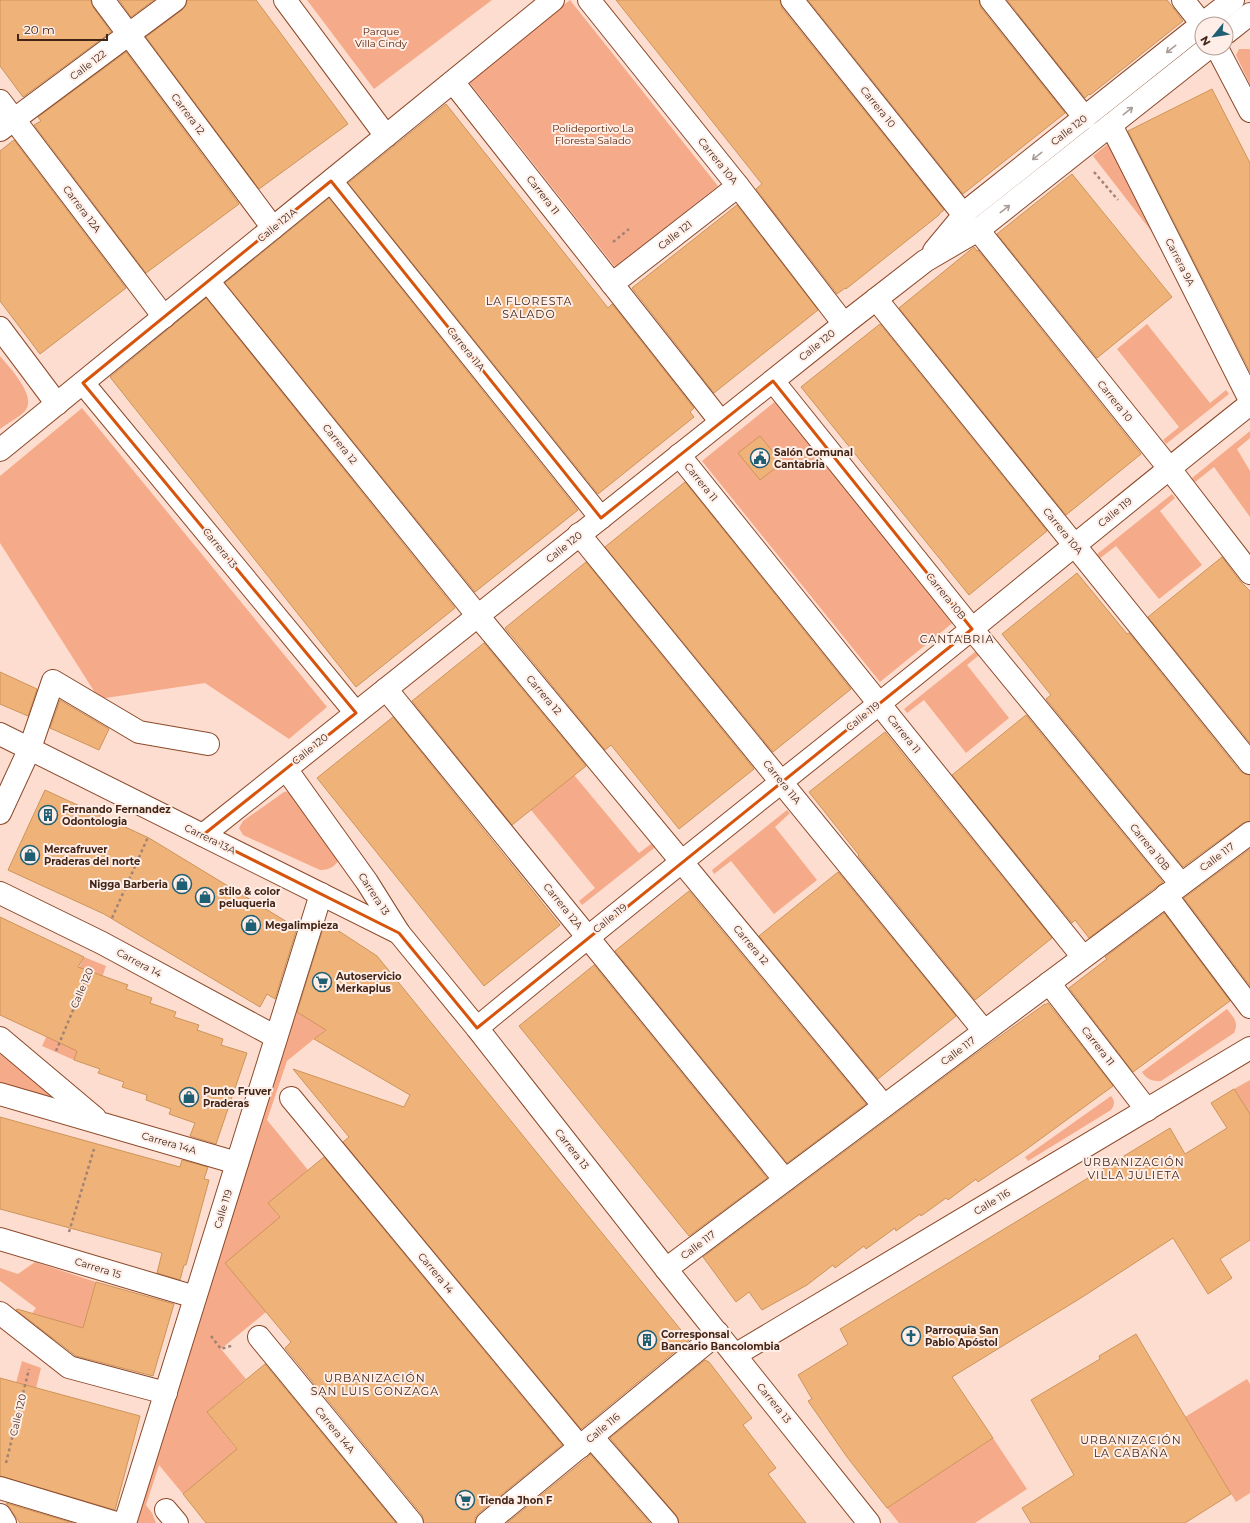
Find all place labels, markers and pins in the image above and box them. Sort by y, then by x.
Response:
place label: Salón Comunal Cantabria [774,446,853,471]
public building icon: Salón Comunal Cantabria [749,447,771,469]
place label: Fernando Fernandez Odontologia [62,803,171,828]
building icon: Fernando Fernandez Odontologia [37,804,59,826]
place label: Mercafruver Praderas del norte [44,843,140,868]
shop icon: Mercafruver Praderas del norte [19,844,41,866]
shop icon: Nigga Barberia [171,873,193,895]
place label: Nigga Barberia [89,878,168,891]
place label: stilo & color peluqueria [219,885,281,910]
shop icon: stilo & color peluqueria [194,886,216,908]
shop icon: Megalimpieza [240,914,262,936]
place label: Megalimpieza [265,919,338,932]
place label: Autoservicio Merkaplus [335,970,402,995]
supermarket icon: Autoservicio Merkaplus [311,971,333,993]
place label: Punto Fruver Praderas [203,1085,272,1110]
shop icon: Punto Fruver Praderas [178,1086,200,1108]
place label: Parroquia San Pablo Apóstol [925,1324,999,1349]
church icon: Parroquia San Pablo Apóstol [900,1325,922,1347]
place label: Corresponsal Bancario Bancolombia [661,1328,780,1353]
building icon: Corresponsal Bancario Bancolombia [636,1329,658,1351]
supermarket icon: Tienda Jhon F [454,1489,476,1511]
place label: Tienda Jhon F [479,1494,553,1507]

